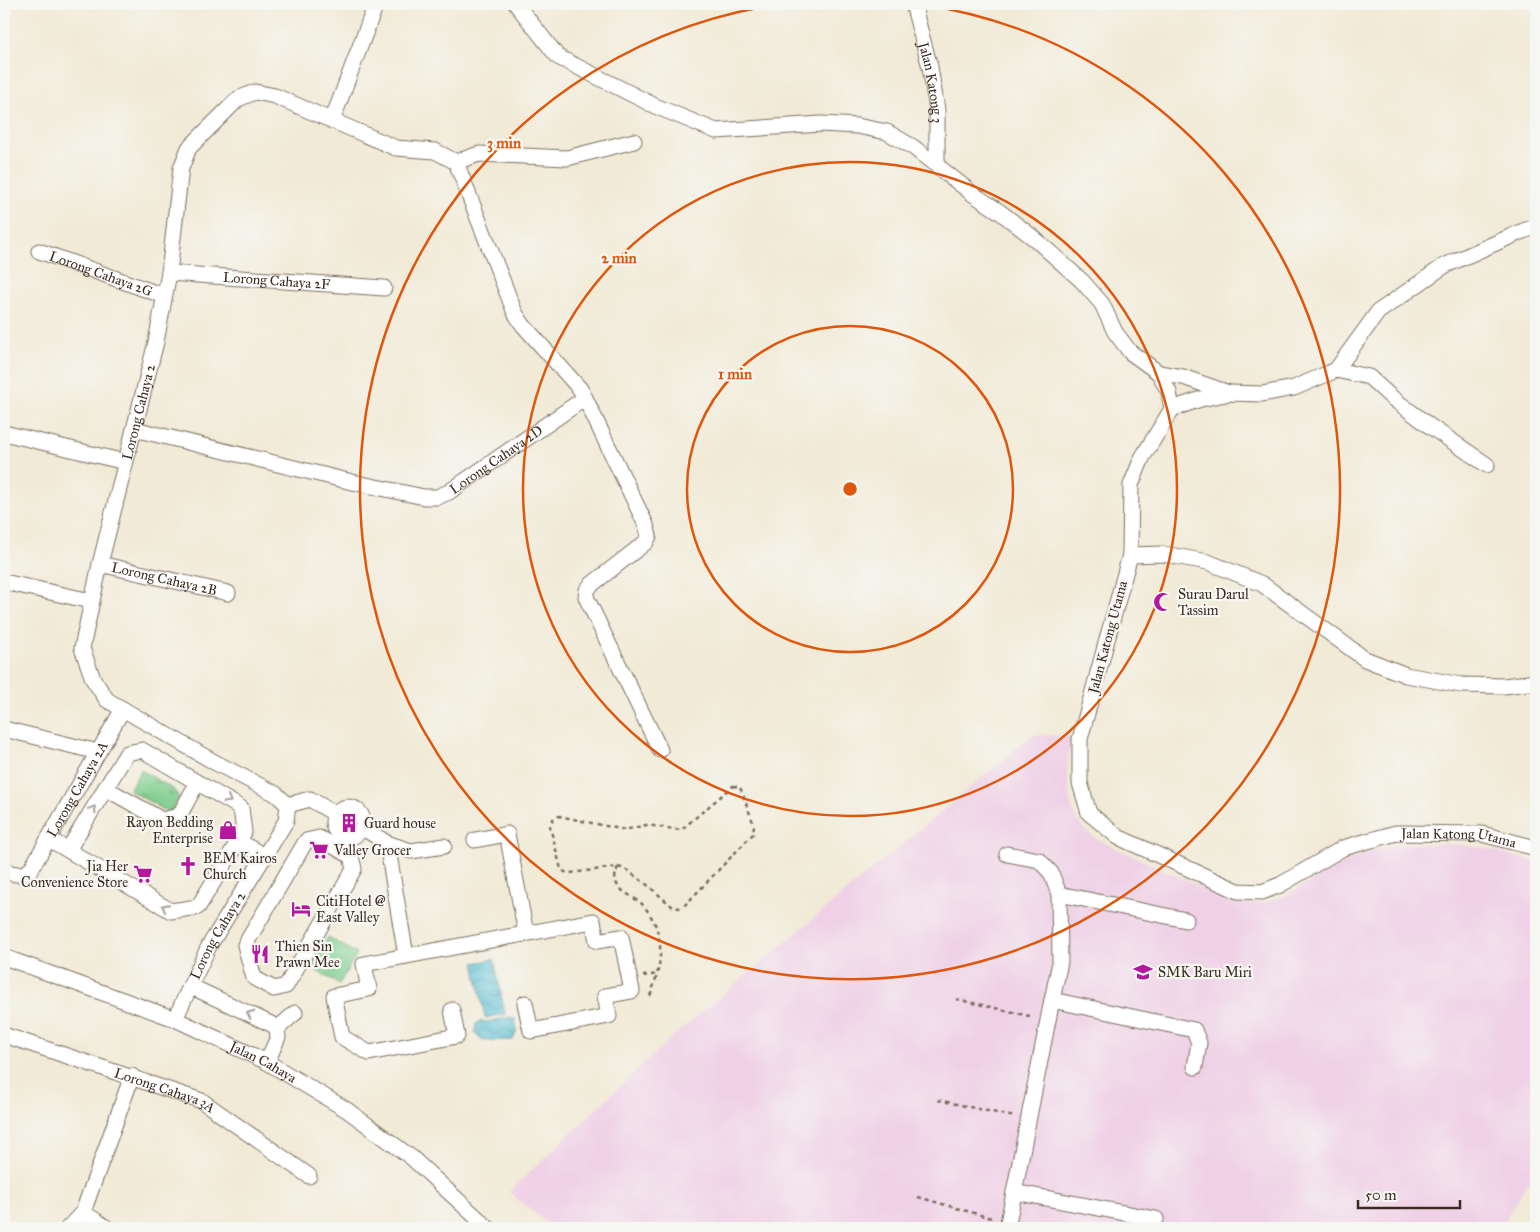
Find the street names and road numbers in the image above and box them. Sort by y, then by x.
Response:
street label: Jalan Katong 3 [914,38,946,123]
street label: Lorong Cahaya 2G [47,247,155,300]
street label: Lorong Cahaya 2F [223,268,331,293]
street label: Lorong Cahaya 2 [118,362,159,462]
street label: Lorong Cahaya 2D [446,421,546,498]
street label: Lorong Cahaya 2B [110,558,219,599]
street label: Jalan Katong Utama [1084,579,1132,697]
street label: Lorong Cahaya 2A [43,738,112,840]
street label: Jalan Katong Utama [1399,825,1518,851]
street label: Lorong Cahaya 2 [186,888,249,982]
street label: Jalan Cahaya [225,1037,300,1086]
street label: Lorong Cahaya 3A [112,1064,219,1117]

